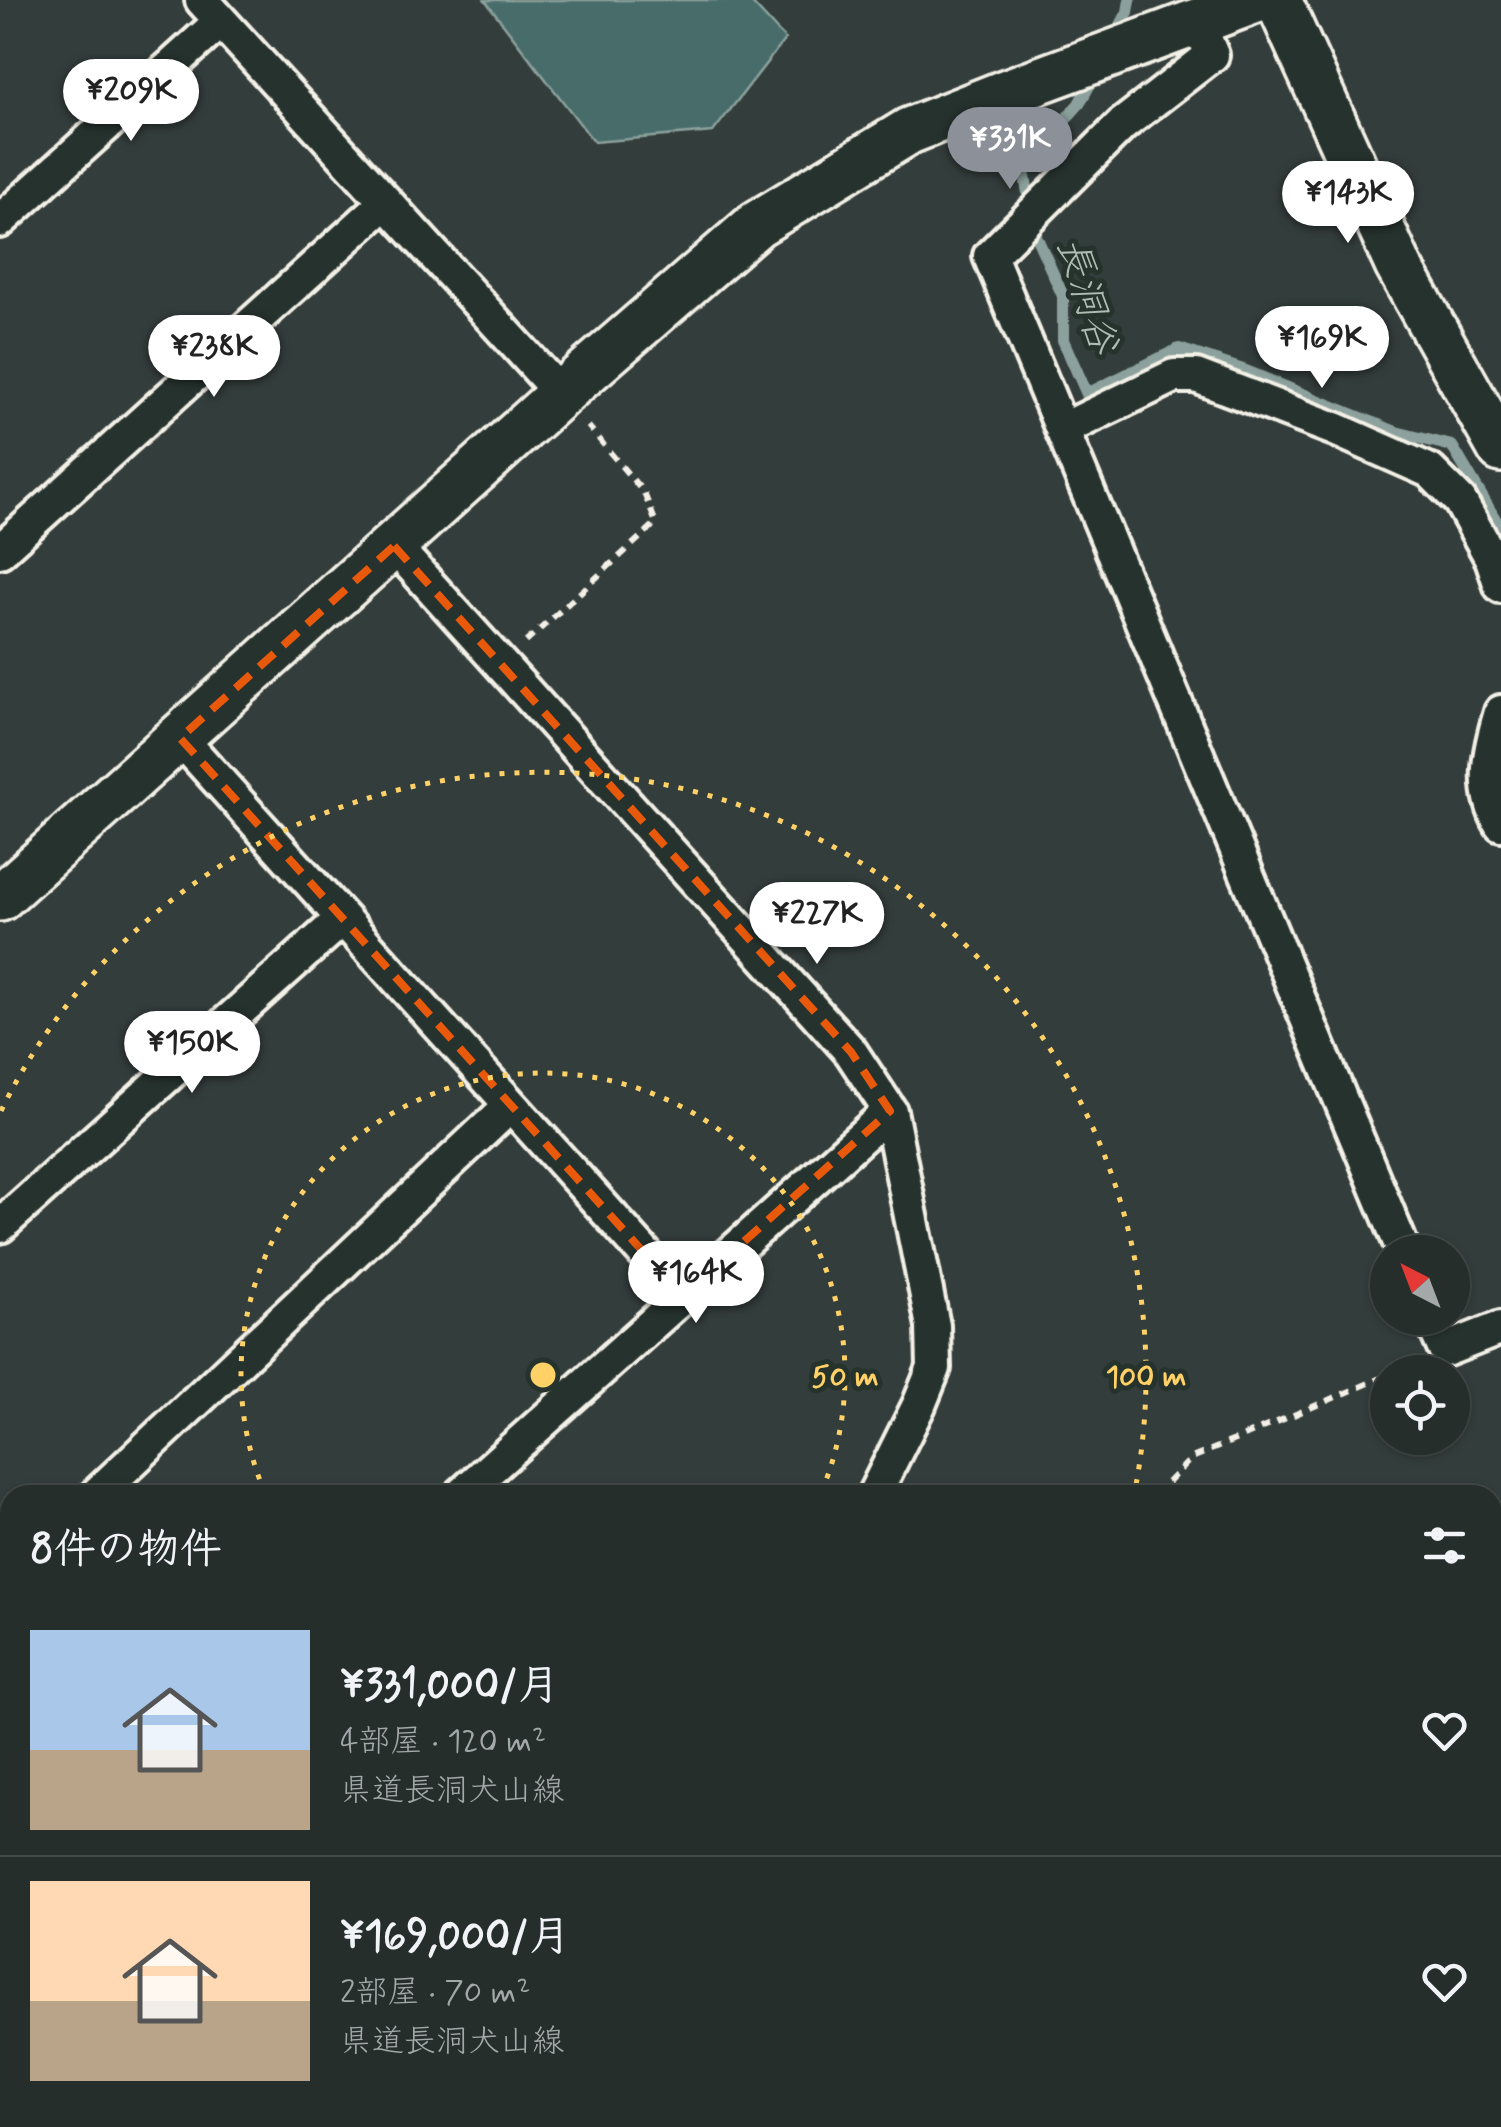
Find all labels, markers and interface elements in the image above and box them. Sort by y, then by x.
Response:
pin: ¥209K [61,59,201,144]
text: ¥209K [85,70,177,112]
pin: ¥331K [940,107,1080,192]
text: ¥331K [969,118,1051,160]
pin: ¥143K [1278,161,1418,246]
text: ¥143K [1304,172,1392,214]
water label: 長洞谷 [1044,231,1129,362]
pin: ¥169K [1252,306,1392,391]
pin: ¥238K [144,315,284,400]
text: ¥169K [1277,317,1367,359]
text: ¥238K [170,326,258,368]
pin: ¥227K [747,882,887,967]
text: ¥227K [771,893,863,935]
pin: ¥150K [122,1011,262,1096]
text: ¥150K [146,1022,238,1064]
north arrow [1370,1235,1470,1335]
map controls [1370,1235,1470,1455]
pin: ¥164K [626,1241,766,1326]
text: ¥164K [650,1252,742,1294]
button: locate [1370,1355,1470,1455]
centre of rings [525,1357,561,1393]
text: 50 m [811,1358,879,1397]
text: 100 m [1106,1358,1186,1397]
icon: filters [1417,1518,1472,1573]
text: 8件の物件 [30,1523,222,1578]
text: ¥331,000/月 [340,1659,559,1714]
icon: home [110,1670,230,1790]
icon: heart [1417,1703,1472,1758]
text: 4部屋 · 120 m² [340,1721,546,1763]
text: 県道長洞犬山線 [340,1770,564,1812]
text: ¥169,000/月 [340,1910,570,1965]
icon: home [110,1921,230,2041]
icon: heart [1417,1954,1472,2009]
text: 2部屋 · 70 m² [340,1972,530,2014]
text: 県道長洞犬山線 [340,2021,564,2063]

